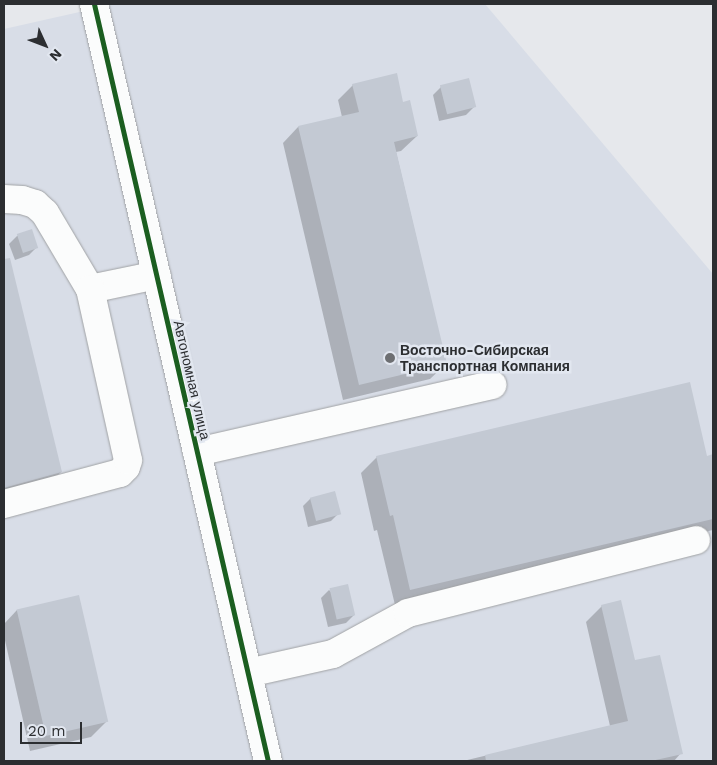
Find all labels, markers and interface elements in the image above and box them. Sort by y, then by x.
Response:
north arrow [20,20,70,70]
text: N [47,46,65,64]
street label: Автономная улица [170,319,214,441]
place label: Восточно-Сибирская Транспортная Компания [400,342,570,374]
marker: Восточно-Сибирская Транспортная Компания [384,352,396,364]
scale bar [22,712,85,744]
text: 20 m [28,722,66,740]

